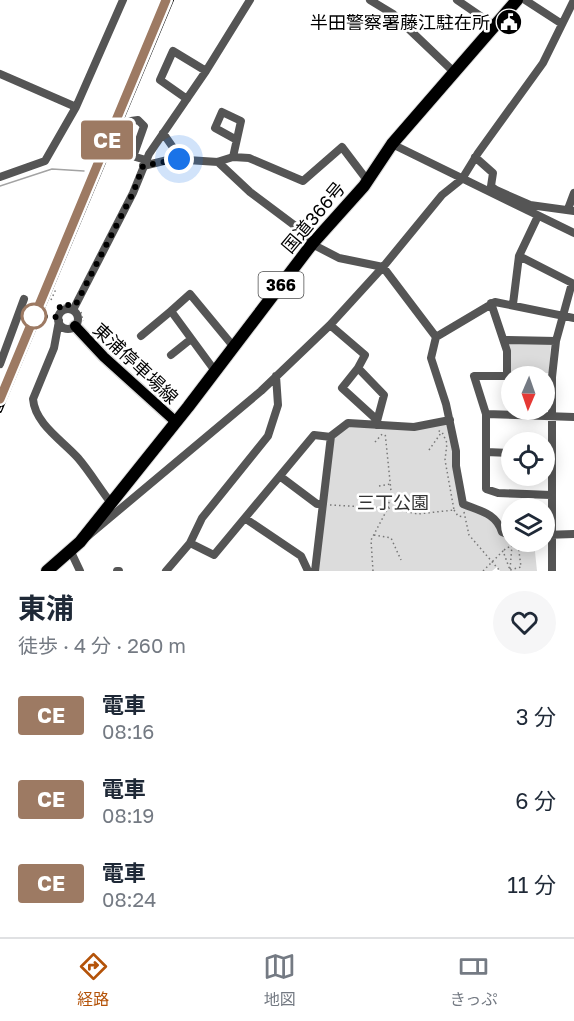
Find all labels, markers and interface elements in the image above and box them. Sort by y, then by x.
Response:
public building icon: 半田警察署藤江駐在所 [494,7,524,37]
place label: 半田警察署藤江駐在所 [310,11,490,33]
line badge: CE [80,120,134,160]
text: CE [93,127,121,153]
your location [164,144,194,174]
street label: 国道366号 [277,177,349,257]
road number: 366 [258,272,304,298]
unlabelled marker [21,303,47,329]
street label: 東浦停車場線 [89,318,183,408]
north arrow [501,366,555,420]
map controls [501,366,555,552]
button: locate [501,432,555,486]
park label: 三丁公園 [357,491,429,513]
button: layers [501,498,555,552]
text: 東浦 [18,591,74,624]
button: heart [493,591,556,654]
text: 徒歩 · 4 分 · 260 m [18,633,186,657]
text: 電車 [102,691,146,718]
text: CE [37,702,65,728]
text: 3 分 [516,703,556,730]
text: 08:16 [102,719,154,743]
text: 電車 [102,775,146,802]
text: CE [37,786,65,812]
text: 6 分 [515,787,556,814]
text: 08:19 [102,803,154,827]
text: 電車 [102,859,146,886]
text: CE [37,870,65,896]
text: 11 分 [507,871,556,898]
text: 08:24 [102,887,156,911]
tab: 経路 [77,950,110,1010]
tab: 地図 [263,950,296,1010]
tab: きっぷ [450,950,497,1010]

